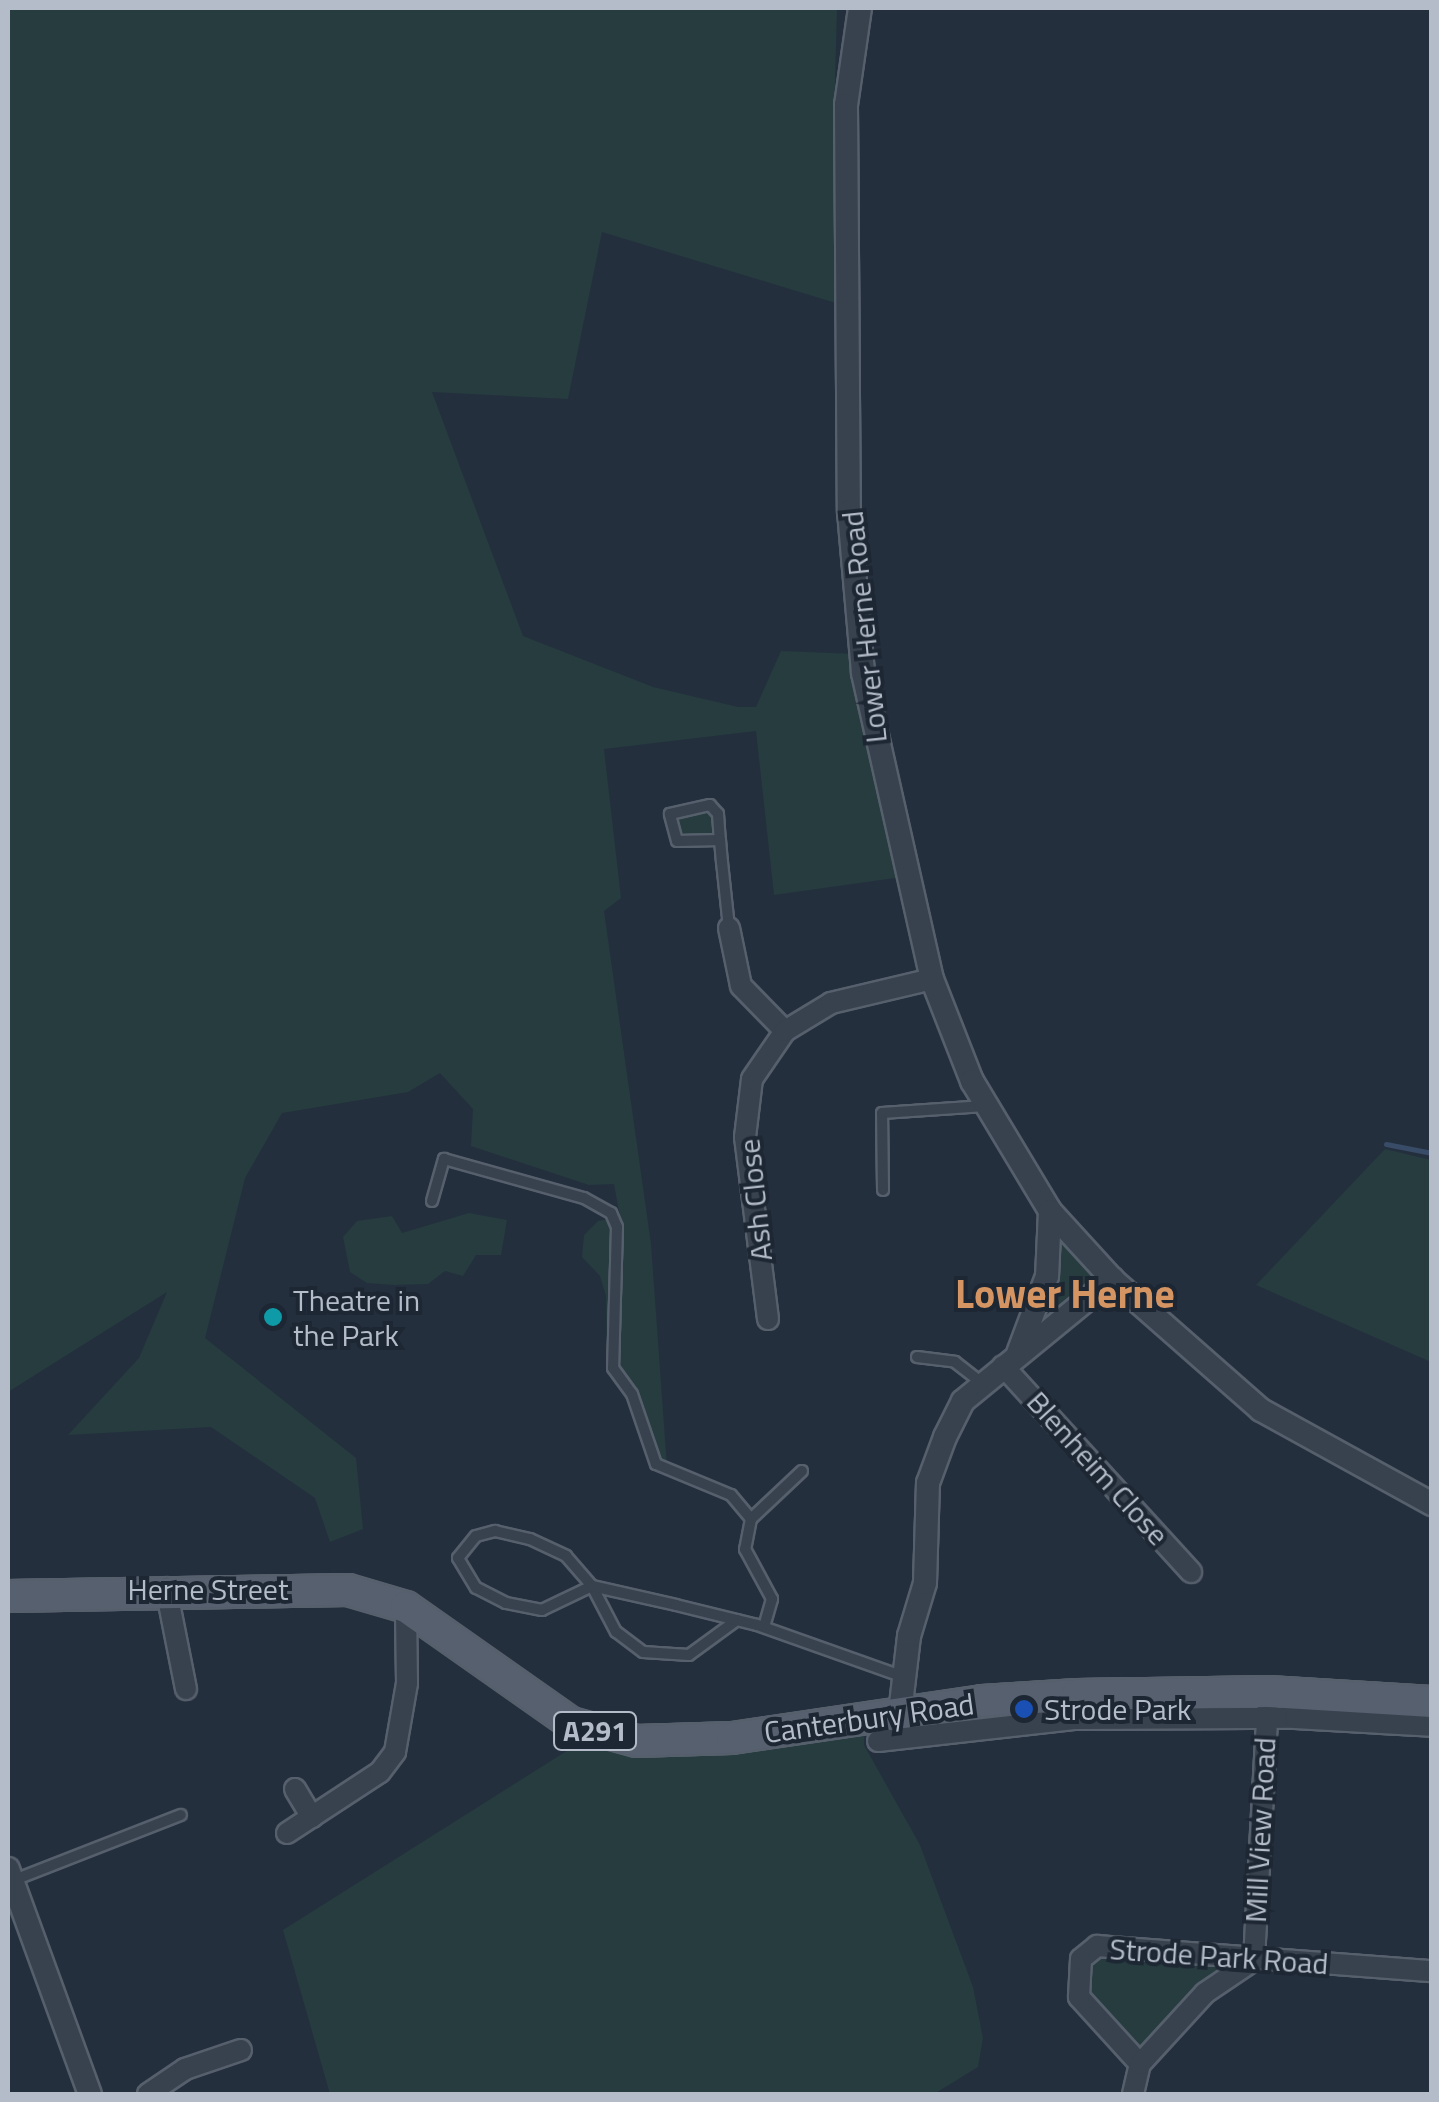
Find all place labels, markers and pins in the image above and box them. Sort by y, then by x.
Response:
place label: Theatre in the Park [293,1282,420,1352]
marker: Theatre in the Park [262,1306,284,1328]
place label: Strode Park [1044,1691,1191,1727]
marker: Strode Park [1013,1698,1035,1720]

